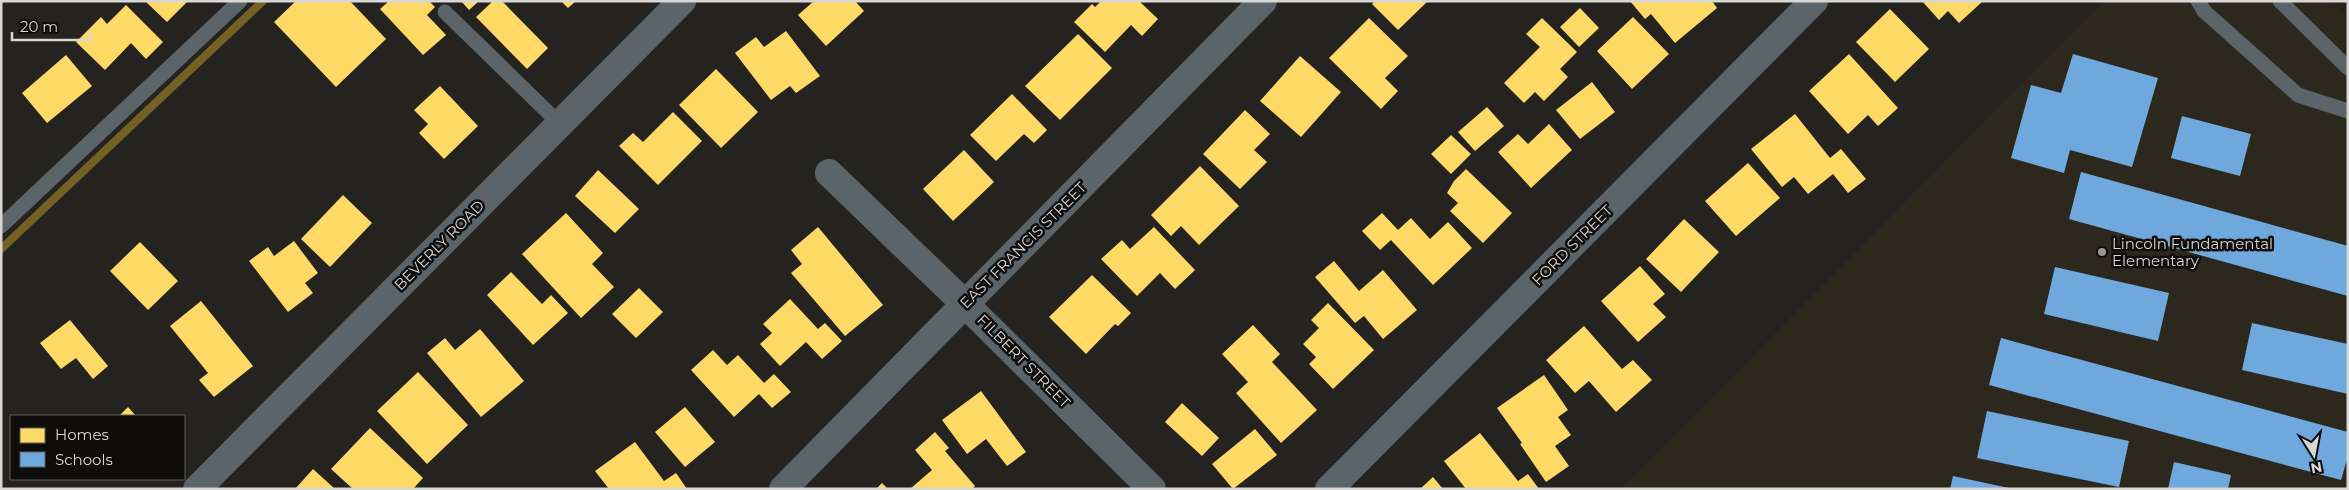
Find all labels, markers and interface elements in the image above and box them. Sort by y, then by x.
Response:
scale bar [12,10,90,42]
text: 20 m [20,17,58,36]
street label: EAST FRANCIS STREET [956,177,1091,312]
street label: BEVERLY ROAD [390,196,488,294]
street label: FORD STREET [1528,200,1617,289]
place label: Lincoln Fundamental Elementary [2112,234,2273,270]
marker: Lincoln Fundamental Elementary [2096,246,2108,258]
street label: FILBERT STREET [973,310,1075,412]
legend [10,415,185,480]
text: Homes [55,425,109,444]
north arrow [2289,430,2339,480]
text: Schools [55,450,113,469]
text: N [2309,458,2324,478]

